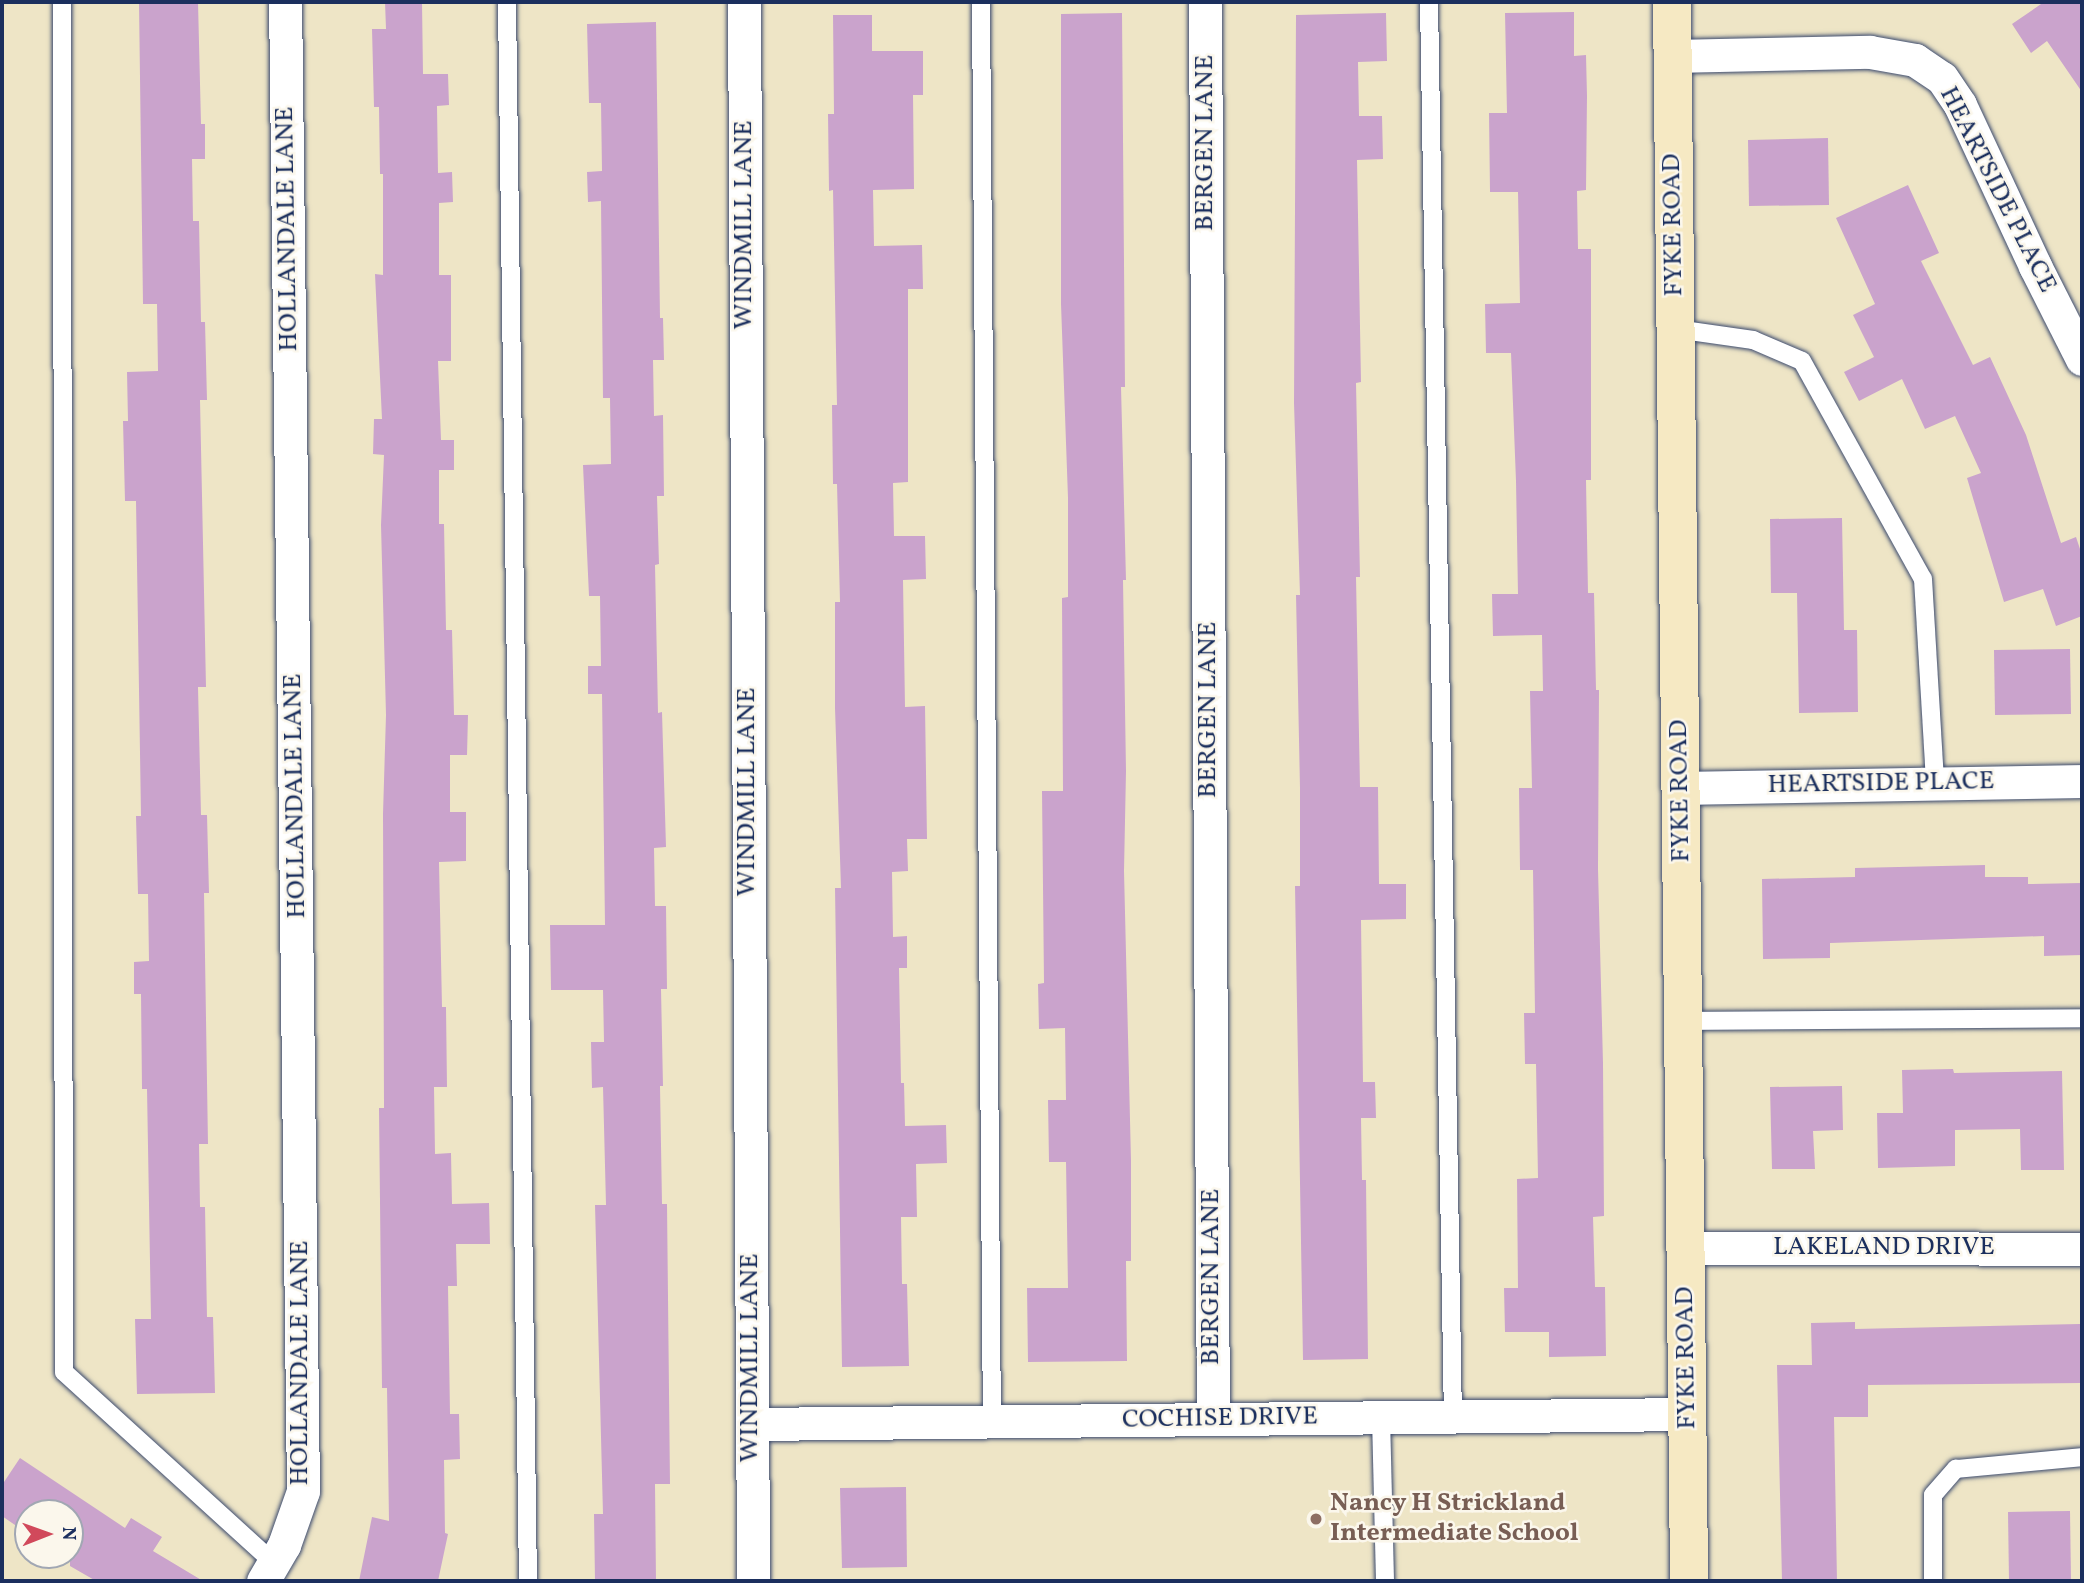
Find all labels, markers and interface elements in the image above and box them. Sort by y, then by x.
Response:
street label: BERGEN LANE [1190,55,1222,231]
street label: HEARTSIDE PLACE [1932,82,2062,298]
street label: HOLLANDALE LANE [270,106,306,352]
street label: WINDMILL LANE [729,120,761,330]
street label: FYKE ROAD [1657,153,1691,297]
street label: BERGEN LANE [1193,622,1225,798]
street label: HOLLANDALE LANE [278,673,314,919]
street label: WINDMILL LANE [732,687,764,897]
street label: FYKE ROAD [1664,719,1698,863]
street label: HEARTSIDE PLACE [1767,766,1995,802]
street label: BERGEN LANE [1196,1189,1228,1365]
street label: LAKELAND DRIVE [1773,1232,1995,1264]
street label: HOLLANDALE LANE [285,1240,317,1486]
street label: WINDMILL LANE [735,1253,767,1463]
street label: FYKE ROAD [1670,1286,1704,1430]
street label: COCHISE DRIVE [1122,1402,1318,1436]
place label: Nancy H Strickland Intermediate School [1330,1488,1579,1550]
north arrow [14,1499,84,1569]
marker: Nancy H Strickland Intermediate School [1308,1511,1324,1527]
text: N [55,1527,81,1541]

